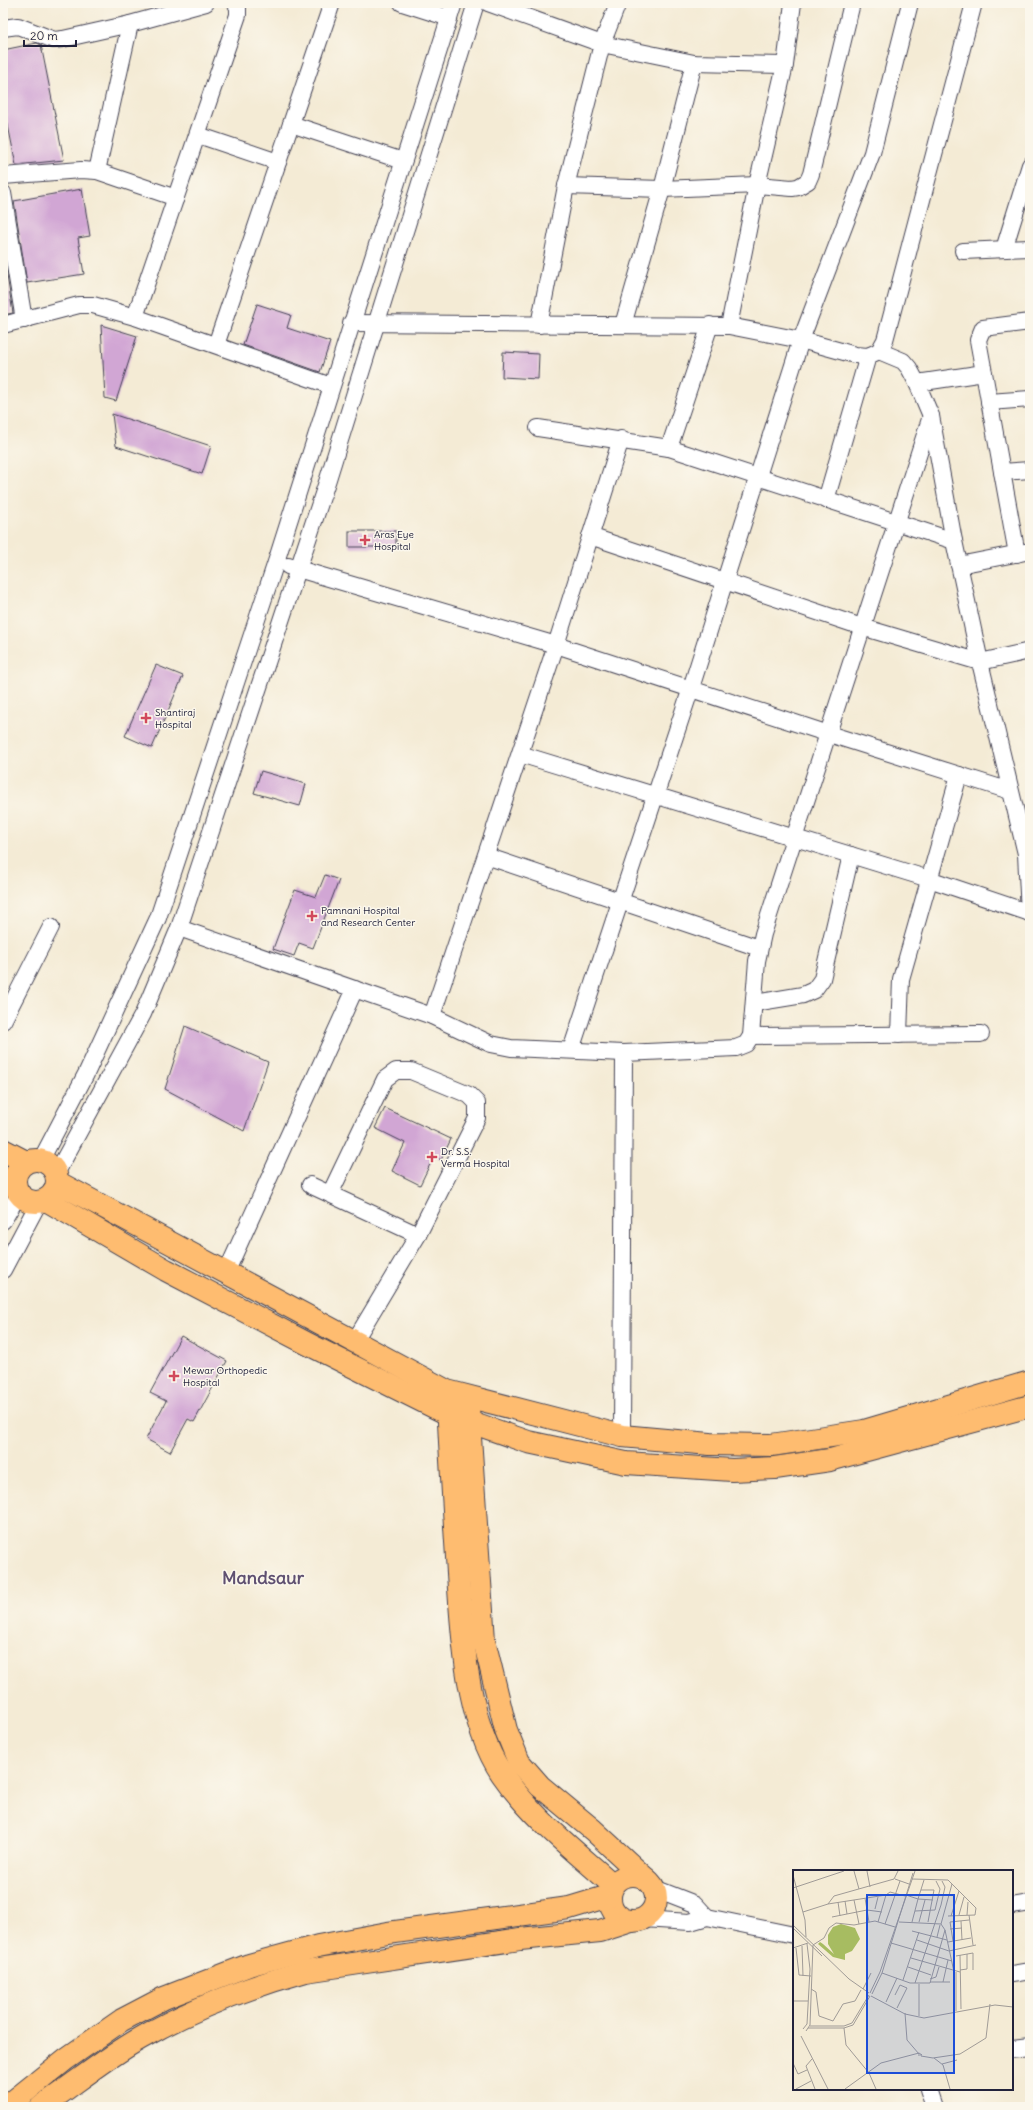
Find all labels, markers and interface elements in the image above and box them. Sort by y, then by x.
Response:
scale bar [24,22,76,48]
text: 20 m [30,28,58,43]
place label: Aras Eye Hospital [374,528,414,553]
marker: Aras Eye Hospital [359,534,371,546]
place label: Shantiraj Hospital [155,706,195,731]
marker: Shantiraj Hospital [140,712,152,724]
place label: Pamnani Hospital and Research Center [321,904,415,929]
marker: Pamnani Hospital and Research Center [306,910,318,922]
place label: Dr. S.S. Verma Hospital [441,1145,510,1170]
marker: Dr. S.S. Verma Hospital [426,1151,438,1163]
place label: Mewar Orthopedic Hospital [183,1364,267,1389]
marker: Mewar Orthopedic Hospital [168,1370,180,1382]
district label: Mandsaur [222,1566,305,1589]
inset map [793,1870,1013,2090]

